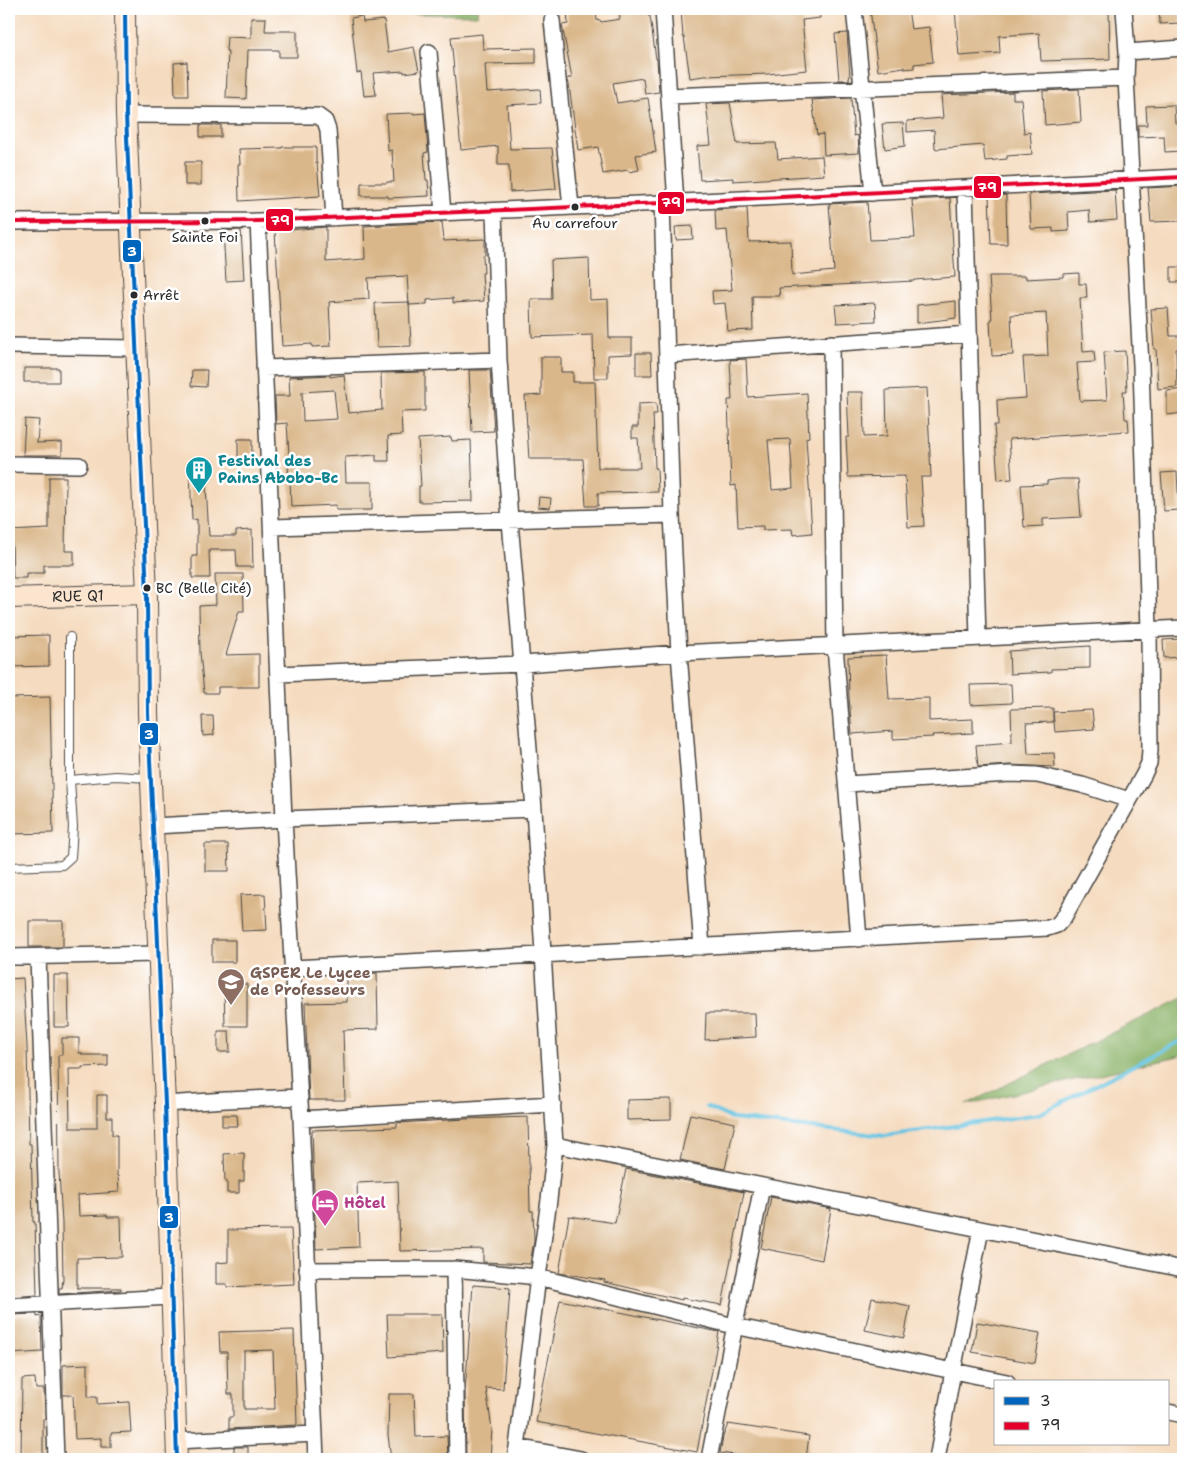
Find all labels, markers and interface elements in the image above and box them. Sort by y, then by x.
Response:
line badge: 79 [973,175,1002,199]
text: 79 [977,178,997,196]
line badge: 79 [657,191,685,215]
text: 79 [661,193,681,211]
marker: Au carrefour [570,202,580,212]
line badge: 79 [265,208,294,232]
text: 79 [270,211,290,229]
place label: Au carrefour [532,214,618,232]
marker: Sainte Foi [200,216,210,226]
place label: Sainte Foi [172,228,238,246]
line badge: 3 [122,239,142,263]
text: 3 [127,242,137,260]
place label: Arrêt [143,286,179,304]
marker: Arrêt [129,290,139,300]
place label: Festival des Pains Abobo-Bc [218,451,339,488]
building icon: Festival des Pains Abobo-Bc [184,455,214,494]
place label: BC (Belle Cité) [156,579,251,597]
marker: BC (Belle Cité) [142,583,152,593]
street label: RUE Q1 [52,585,104,607]
line badge: 3 [139,722,159,746]
text: 3 [144,725,154,743]
place label: GSPER Le Lycee de Professeurs [250,963,371,1000]
school or university icon: GSPER Le Lycee de Professeurs [216,967,246,1006]
hotel icon: Hôtel [310,1188,340,1227]
place label: Hôtel [344,1193,386,1213]
line badge: 3 [159,1205,179,1229]
text: 3 [164,1208,174,1226]
legend [994,1380,1170,1446]
text: 3 [1040,1391,1051,1411]
text: 79 [1040,1415,1060,1435]

